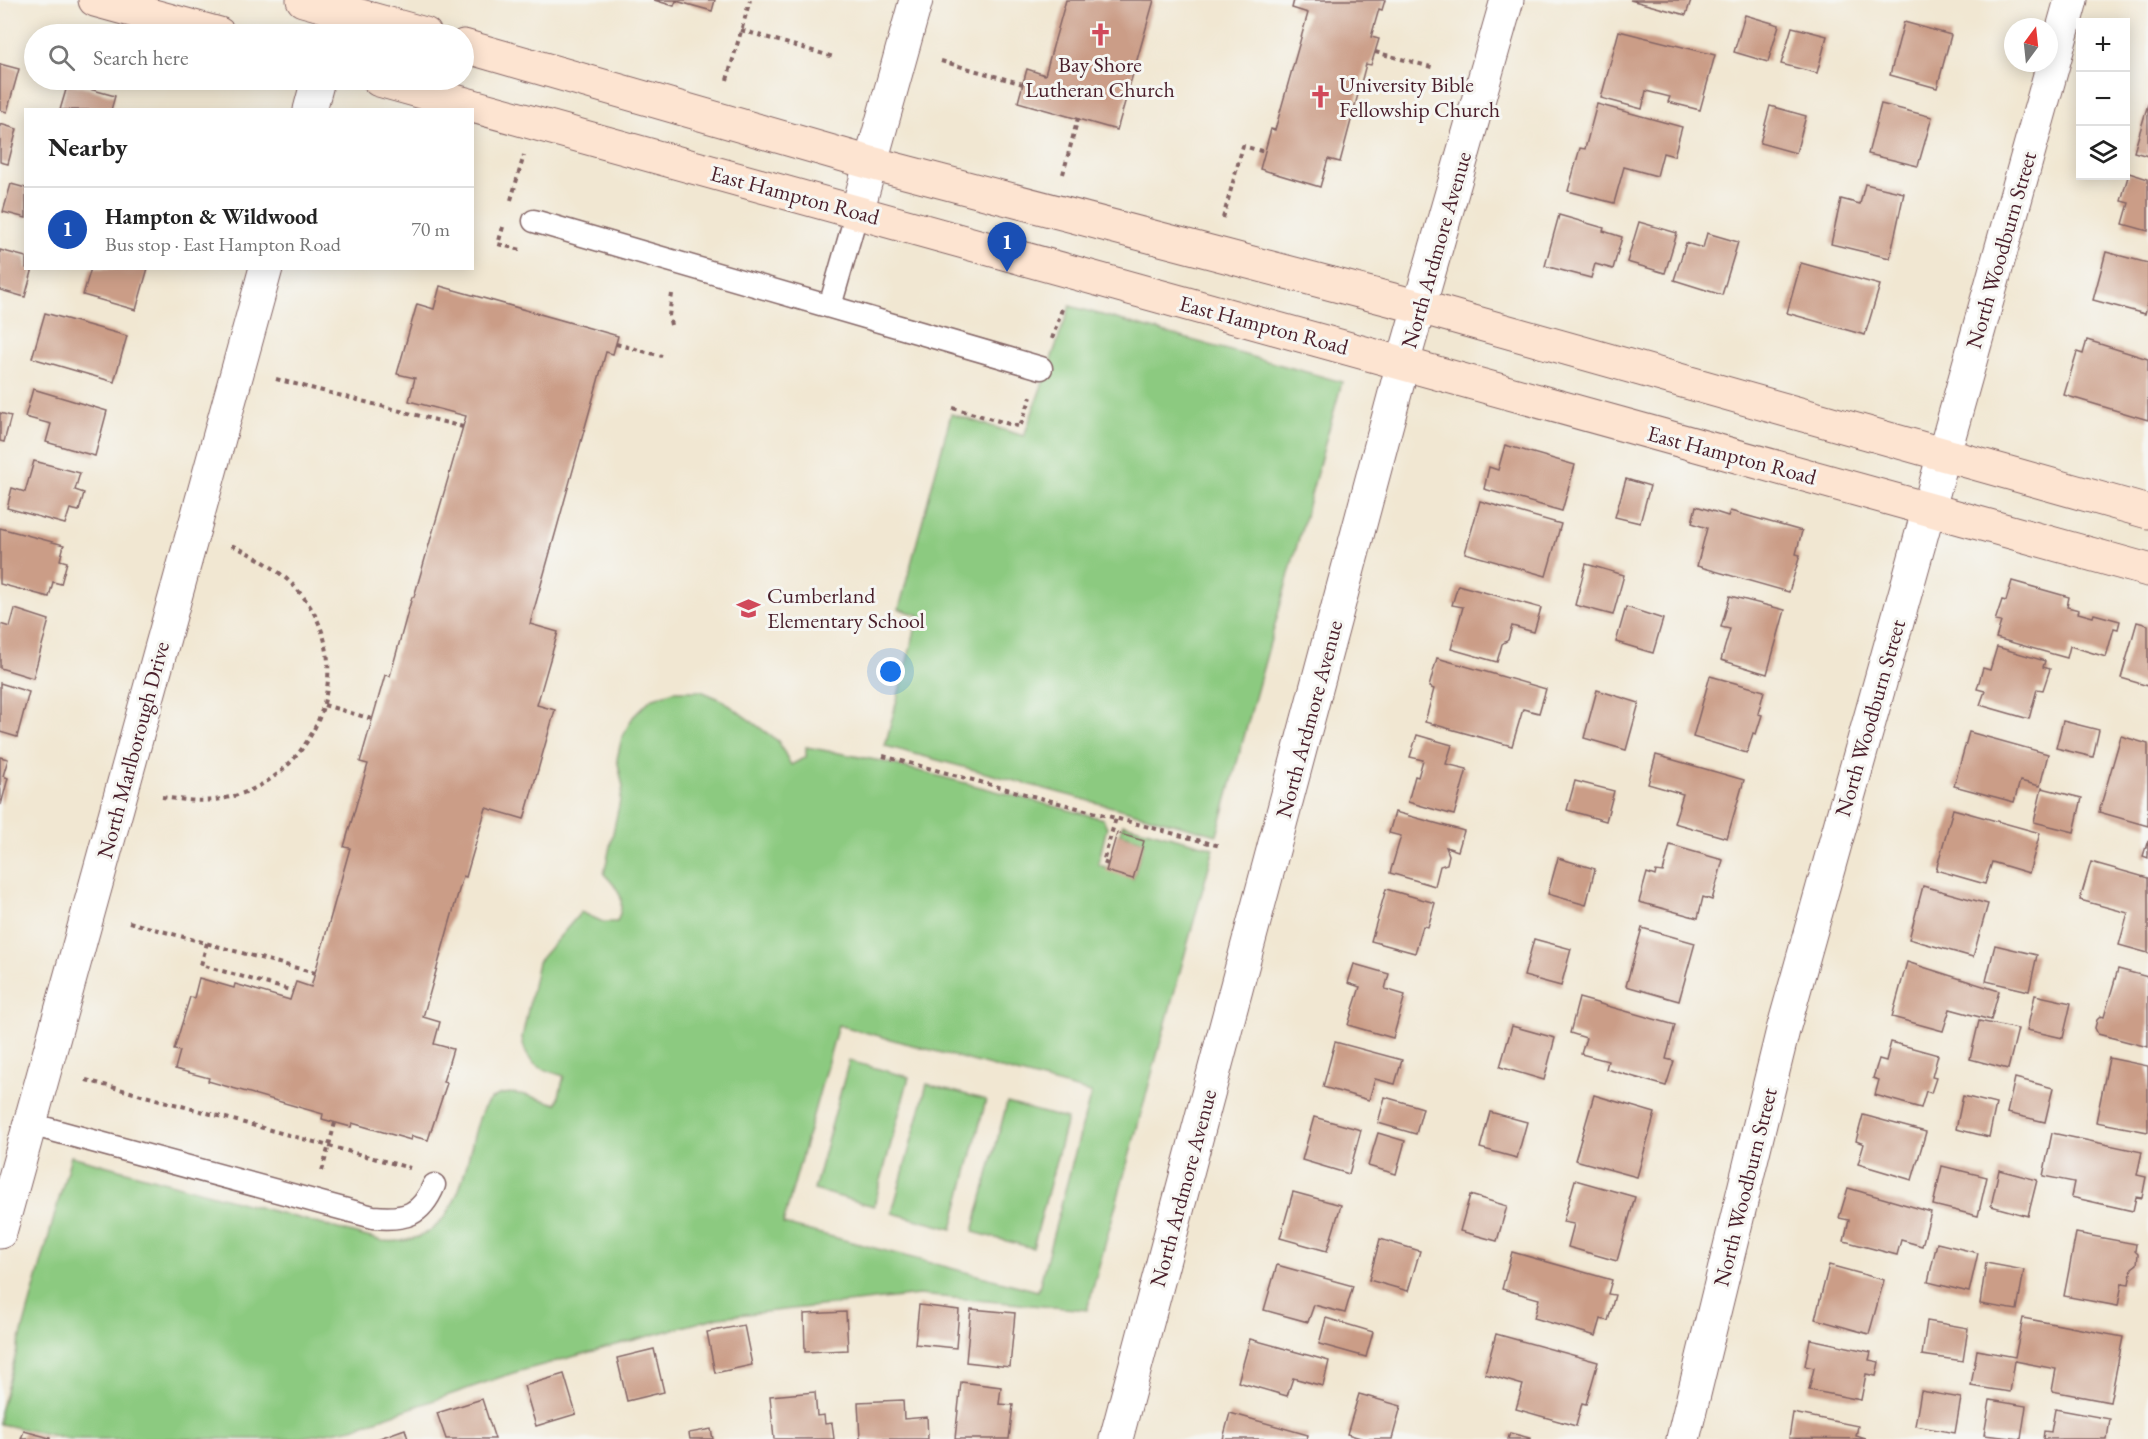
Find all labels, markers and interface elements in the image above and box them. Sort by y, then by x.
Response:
north arrow [2004,18,2058,72]
map controls [2076,18,2130,180]
button: + [2076,18,2130,72]
church icon: Bay Shore Lutheran Church [1087,22,1113,48]
search box [24,24,474,90]
icon: search [45,41,78,74]
text: Search here [93,43,188,72]
place label: Bay Shore Lutheran Church [1025,50,1175,104]
place label: University Bible Fellowship Church [1339,70,1500,124]
button: − [2076,72,2130,126]
church icon: University Bible Fellowship Church [1308,84,1334,110]
button: layers [2076,126,2130,180]
text: Nearby [48,130,128,164]
street label: North Ardmore Avenue [1394,148,1478,352]
street label: North Woodburn Street [1959,148,2043,352]
street label: East Hampton Road [707,158,884,232]
text: Hampton & Wildwood [105,202,318,231]
text: 1 [62,216,73,242]
text: 70 m [411,216,450,242]
pin: 1 [988,222,1026,272]
text: Bus stop · East Hampton Road [105,231,341,257]
street label: East Hampton Road [1176,288,1353,362]
street label: East Hampton Road [1644,418,1821,492]
place label: Cumberland Elementary School [767,581,925,635]
school or university icon: Cumberland Elementary School [736,595,762,621]
street label: North Woodburn Street [1828,616,1912,820]
street label: North Ardmore Avenue [1269,617,1349,821]
street label: North Marlborough Drive [90,638,176,862]
your location [876,657,905,686]
street label: North Woodburn Street [1706,1085,1784,1289]
street label: North Ardmore Avenue [1143,1086,1223,1290]

